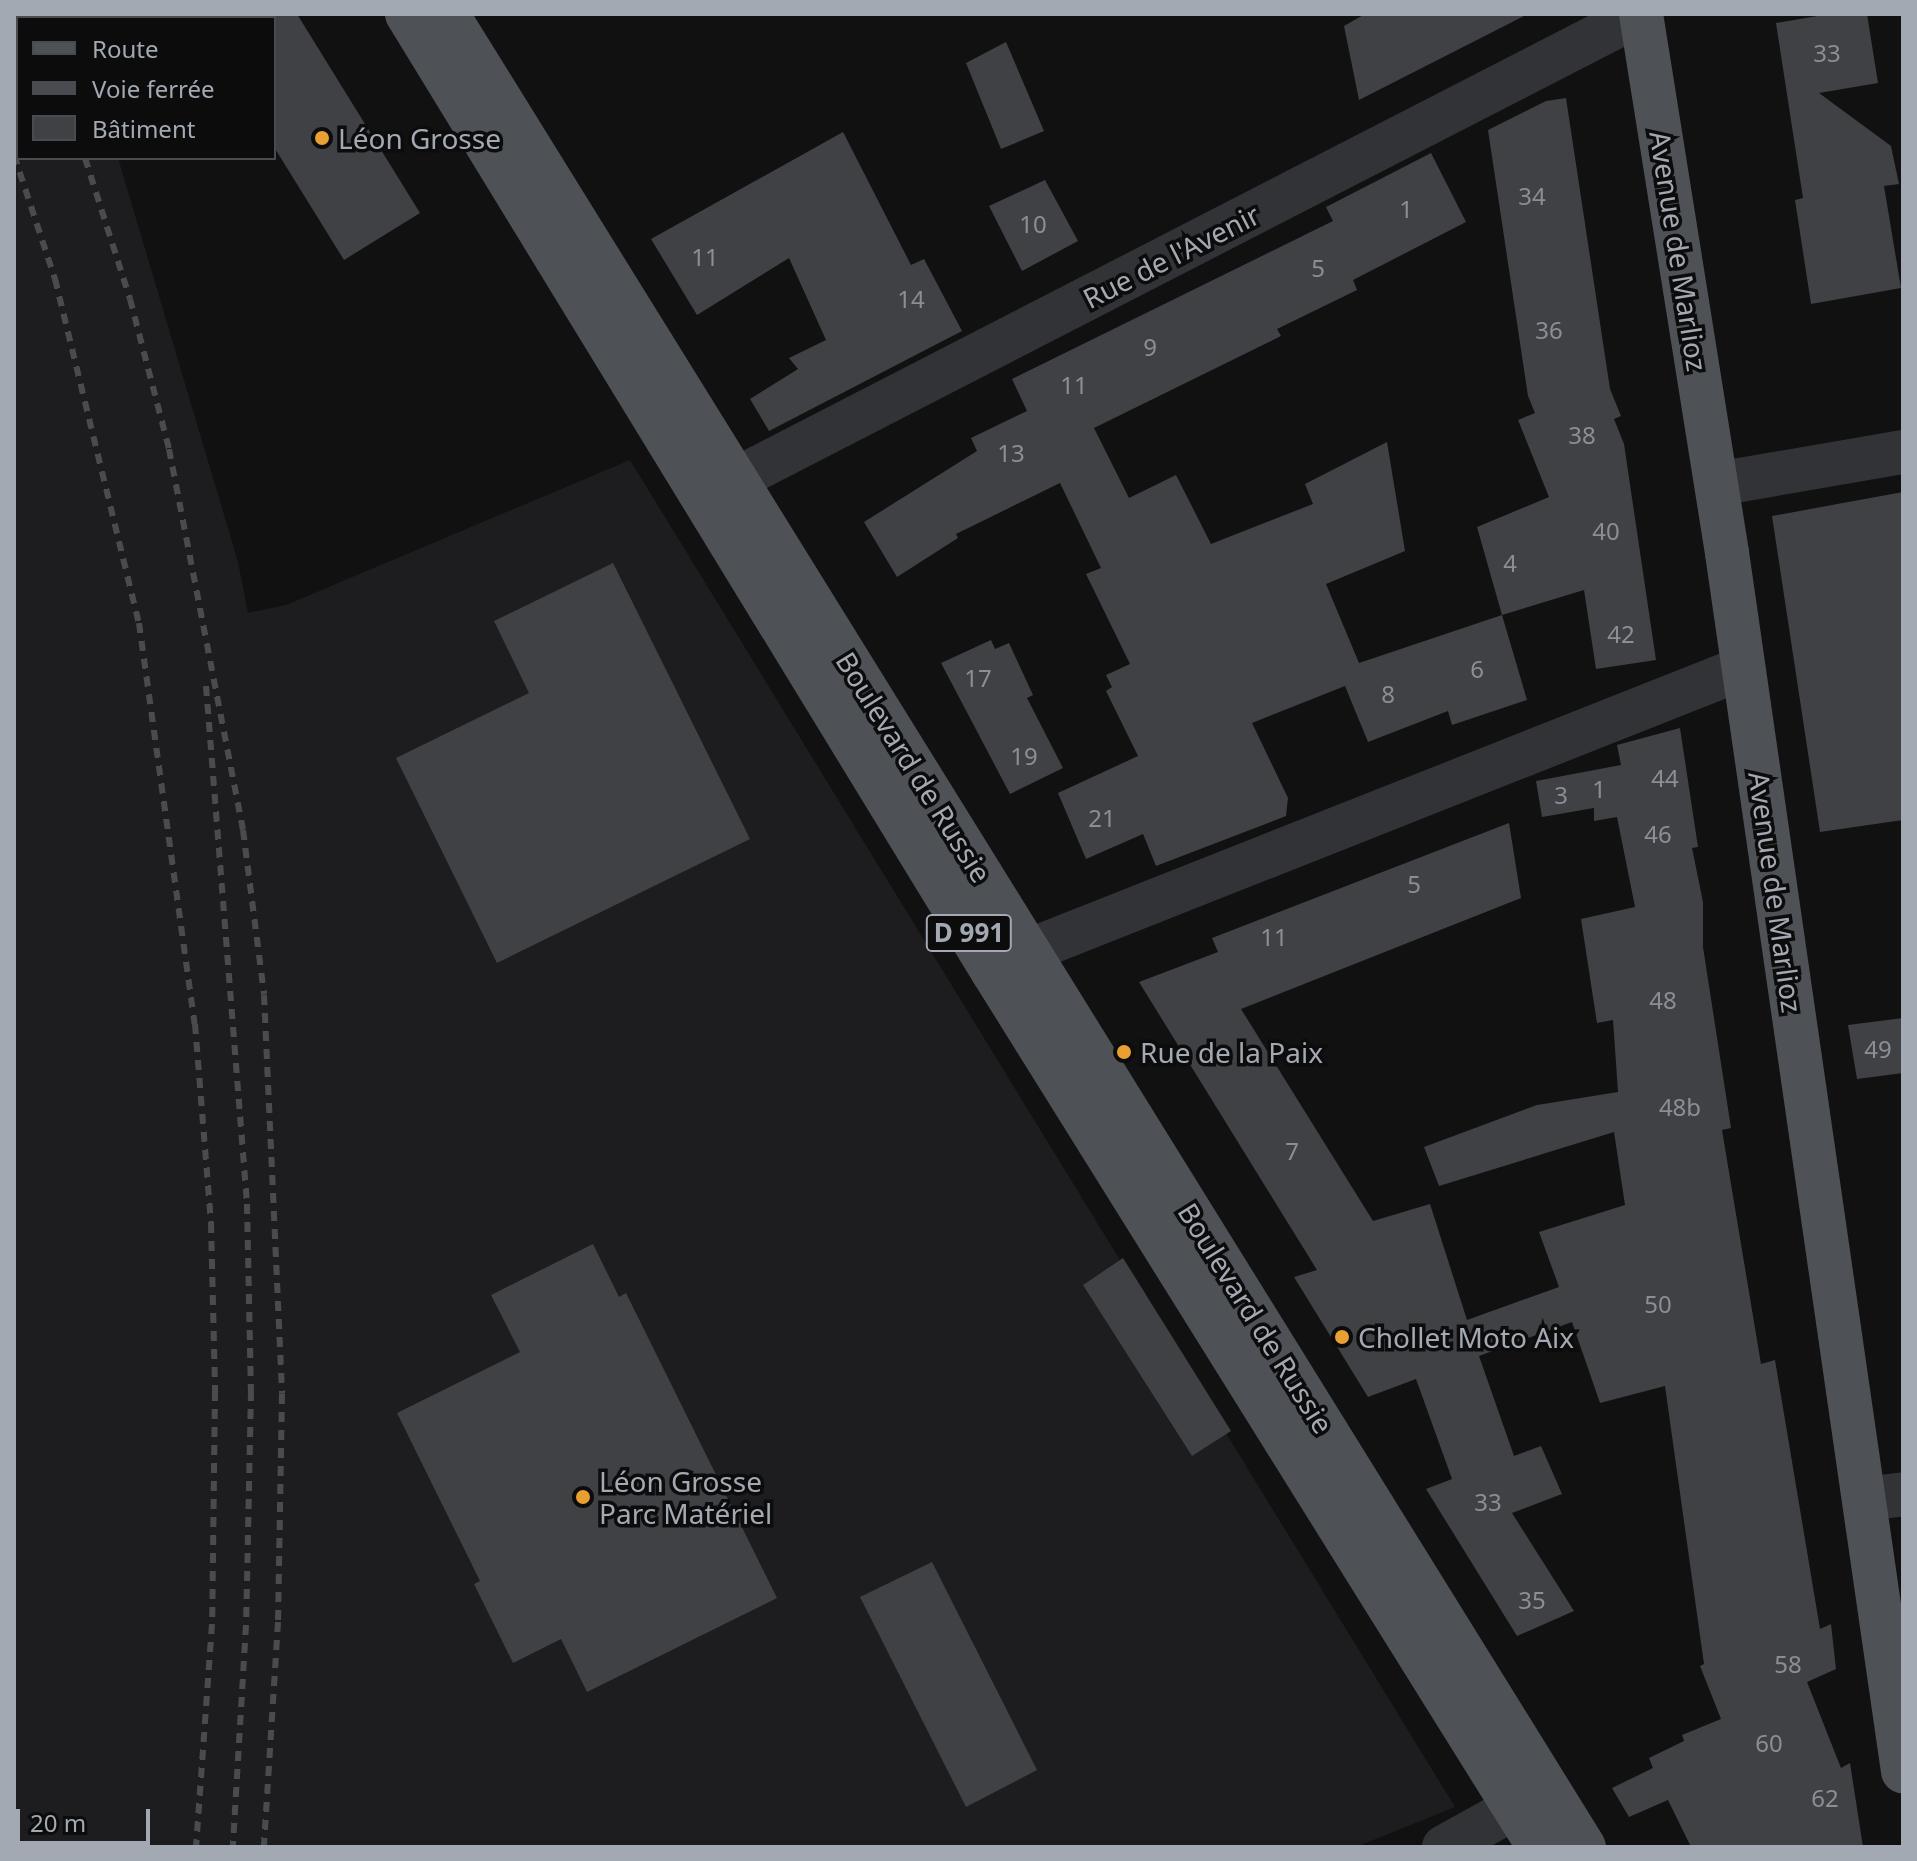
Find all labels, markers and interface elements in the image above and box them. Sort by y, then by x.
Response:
legend [16,16,276,160]
text: Route [92,32,158,65]
house number: 33 [1813,39,1841,67]
text: Voie ferrée [92,72,215,105]
text: Bâtiment [92,112,195,145]
place label: Léon Grosse [338,121,501,155]
street label: Avenue de Marlioz [1643,128,1715,374]
marker: Léon Grosse [313,129,331,147]
house number: 34 [1518,182,1546,210]
house number: 1 [1399,195,1413,223]
street label: Rue de l'Avenir [1077,197,1265,315]
house number: 10 [1019,210,1047,238]
house number: 11 [691,243,719,271]
house number: 5 [1311,254,1325,282]
house number: 14 [897,285,925,313]
house number: 36 [1535,316,1563,344]
house number: 9 [1143,333,1157,361]
house number: 11 [1060,371,1088,399]
house number: 38 [1568,421,1596,449]
house number: 13 [997,439,1025,467]
house number: 40 [1592,517,1620,545]
house number: 4 [1503,549,1517,577]
house number: 42 [1607,620,1635,648]
street label: Boulevard de Russie [829,646,999,888]
house number: 6 [1470,655,1484,683]
house number: 17 [964,664,992,692]
house number: 8 [1381,680,1395,708]
house number: 19 [1010,742,1038,770]
house number: 44 [1651,764,1679,792]
street label: Avenue de Marlioz [1742,769,1810,1015]
house number: 1 [1592,775,1606,803]
house number: 3 [1554,781,1568,809]
house number: 21 [1088,804,1116,832]
house number: 46 [1644,820,1672,848]
house number: 5 [1407,870,1421,898]
road number: D 991 [925,911,1013,955]
house number: 11 [1260,923,1288,951]
house number: 48 [1649,986,1677,1014]
place label: Rue de la Paix [1140,1035,1323,1069]
house number: 49 [1864,1035,1892,1063]
marker: Rue de la Paix [1115,1043,1133,1061]
house number: 48b [1659,1093,1701,1121]
house number: 7 [1285,1137,1299,1165]
street label: Boulevard de Russie [1171,1197,1341,1439]
house number: 50 [1644,1290,1672,1318]
place label: Chollet Moto Aix [1358,1320,1574,1354]
marker: Chollet Moto Aix [1333,1328,1351,1346]
place label: Léon Grosse Parc Matériel [599,1464,772,1530]
marker: Léon Grosse Parc Matériel [574,1488,592,1506]
house number: 33 [1474,1488,1502,1516]
house number: 35 [1518,1586,1546,1614]
house number: 58 [1774,1650,1802,1678]
house number: 60 [1755,1729,1783,1757]
house number: 62 [1811,1784,1839,1812]
scale bar [20,1793,154,1843]
text: 20 m [30,1806,86,1839]

